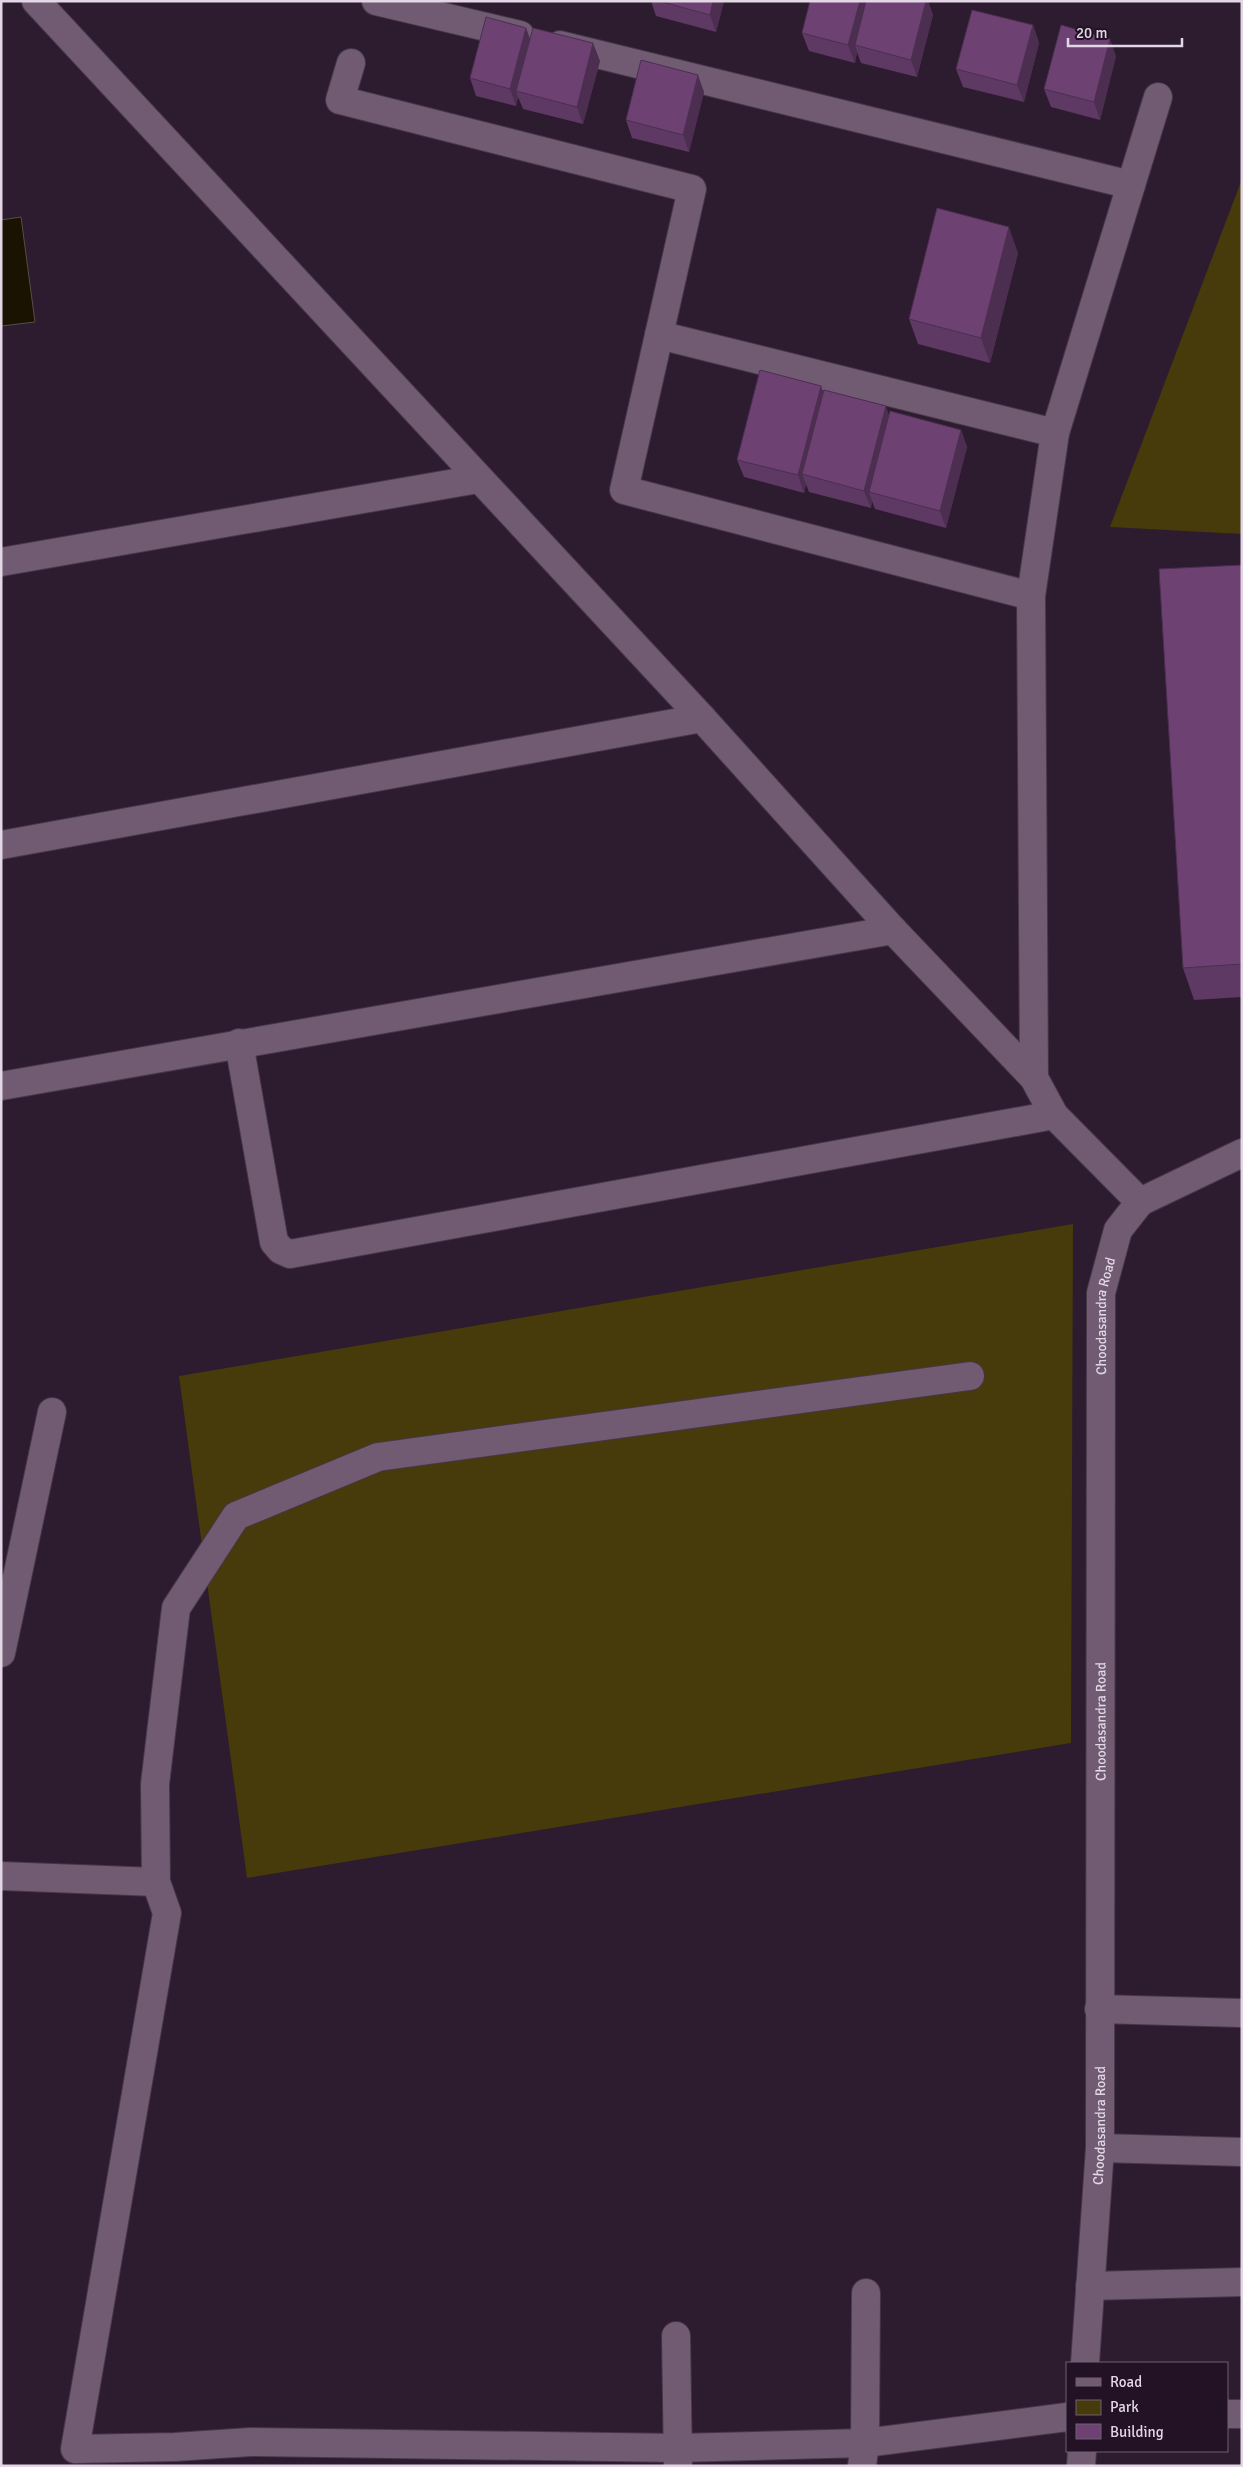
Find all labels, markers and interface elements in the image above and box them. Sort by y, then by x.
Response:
scale bar [1068,15,1182,47]
text: 20 m [1076,24,1107,42]
street label: Choodasandra Road [1092,1255,1119,1375]
street label: Choodasandra Road [1092,1662,1109,1781]
street label: Choodasandra Road [1089,2066,1109,2185]
legend [1066,2362,1228,2452]
text: Road [1110,2373,1142,2391]
text: Park [1110,2398,1139,2416]
text: Building [1110,2423,1164,2441]

